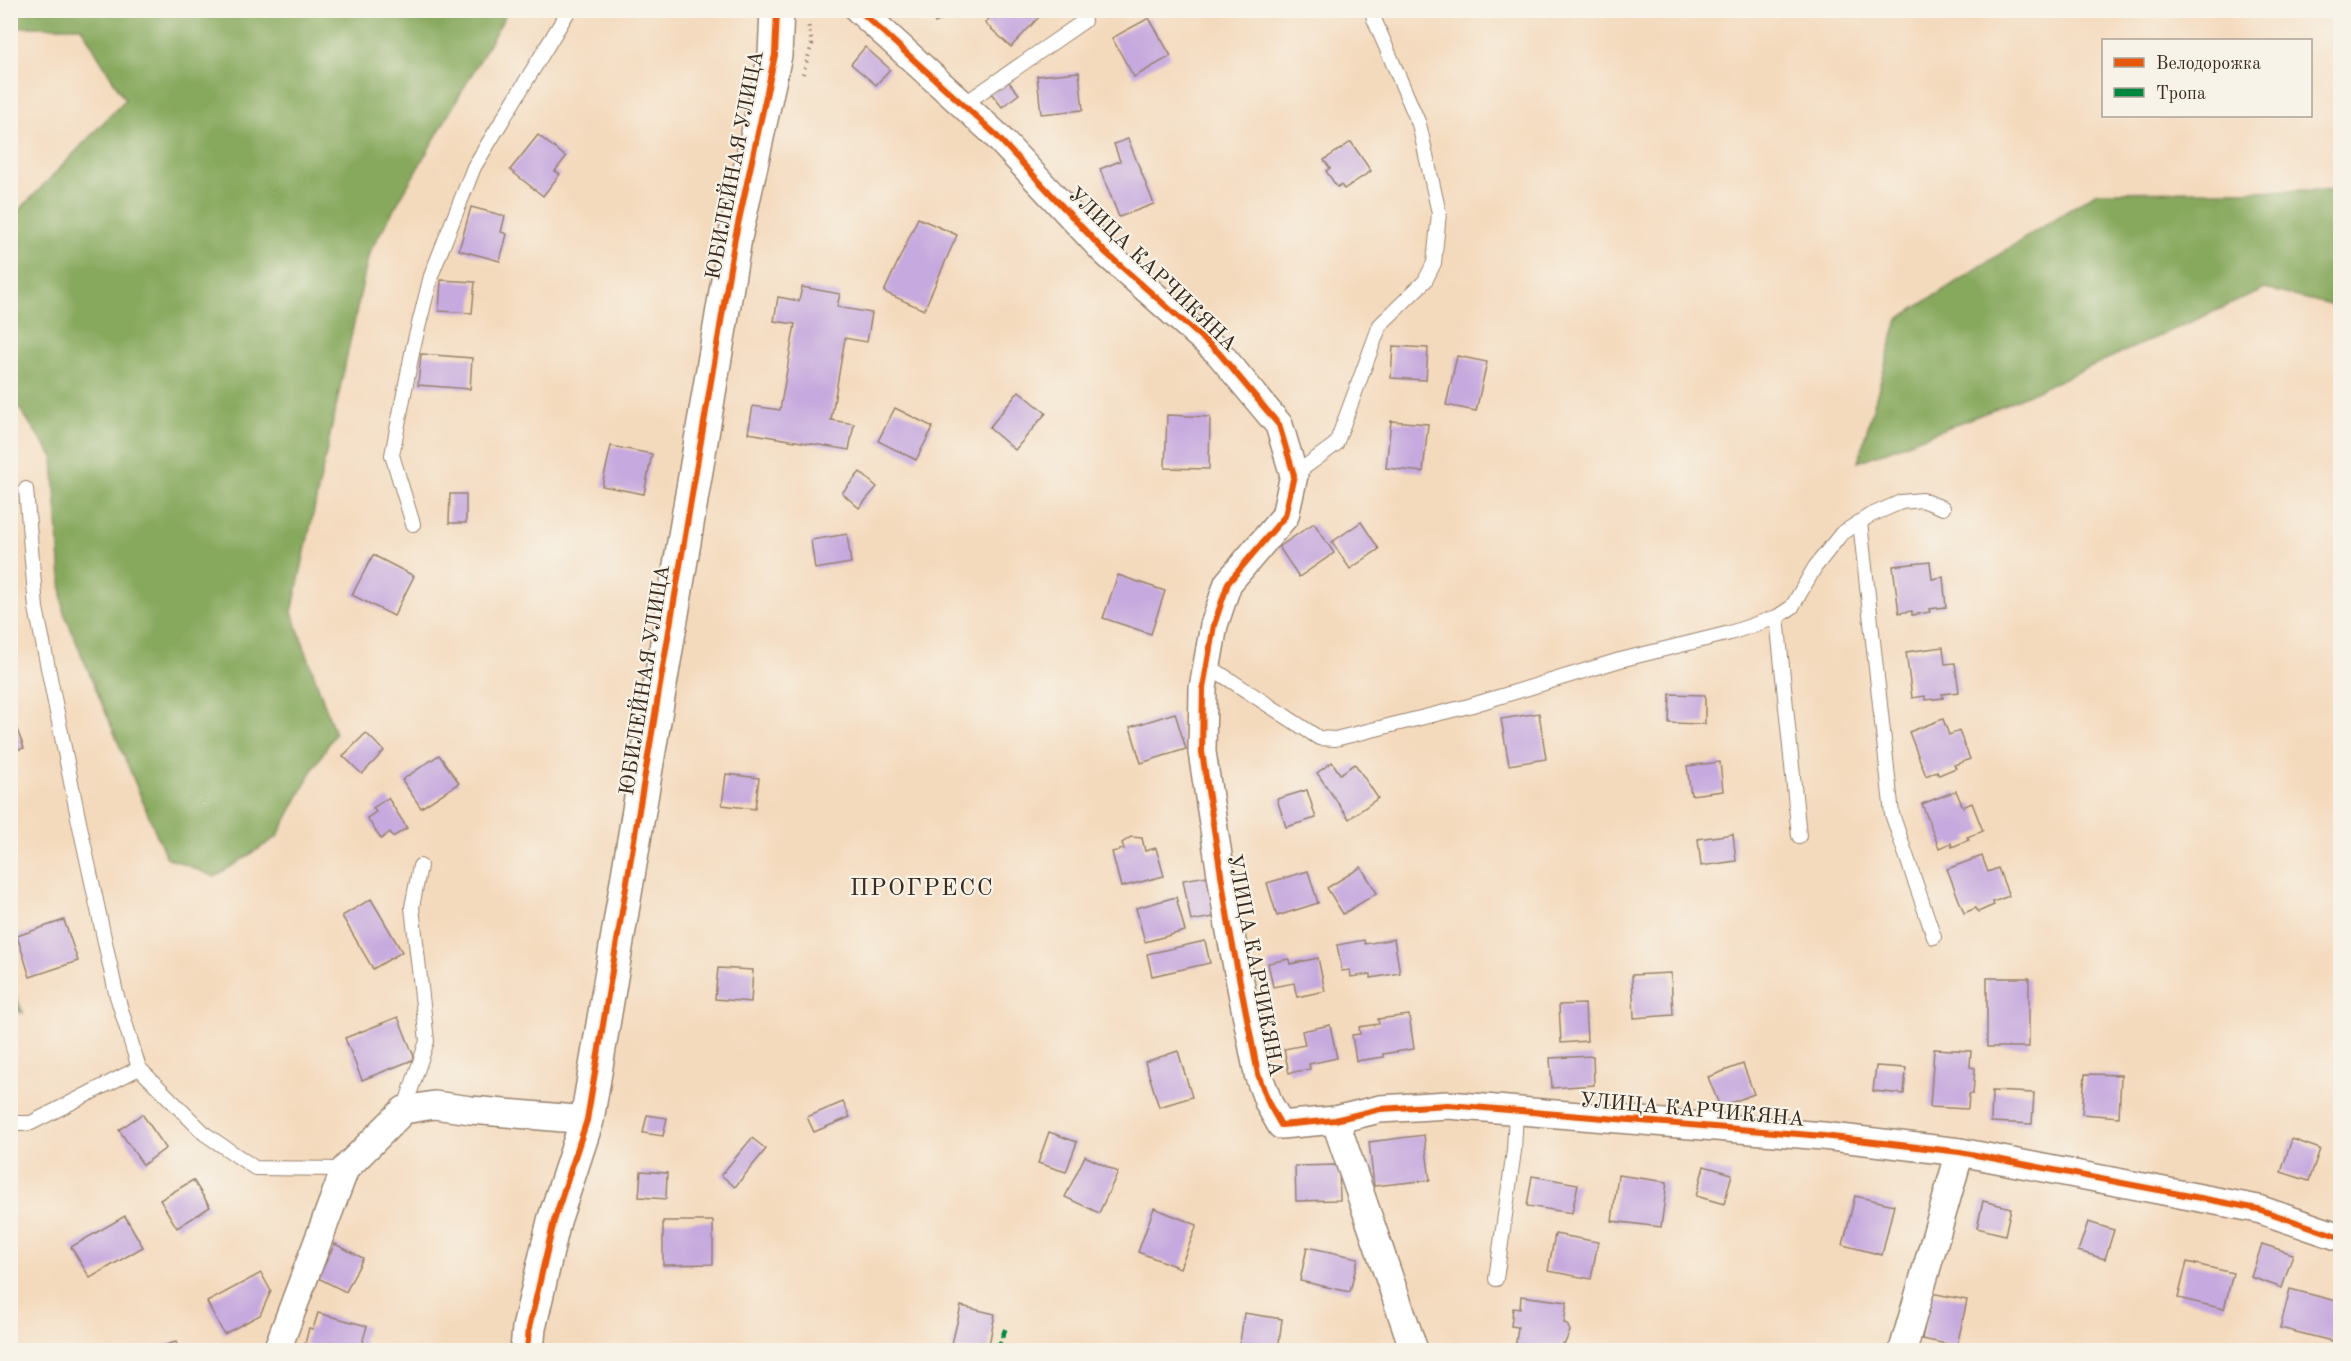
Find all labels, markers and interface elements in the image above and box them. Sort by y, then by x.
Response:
legend [2102,39,2312,117]
street label: ЮБИЛЕЙНАЯ УЛИЦА [698,48,768,282]
text: Велодорожка [2156,55,2261,73]
text: Тропа [2156,85,2206,103]
street label: УЛИЦА КАРЧИКЯНА [1063,184,1240,356]
street label: ЮБИЛЕЙНАЯ УЛИЦА [612,563,674,797]
street label: УЛИЦА КАРЧИКЯНА [1223,852,1286,1078]
district label: ПРОГРЕСС [850,877,994,901]
street label: УЛИЦА КАРЧИКЯНА [1578,1090,1805,1131]

